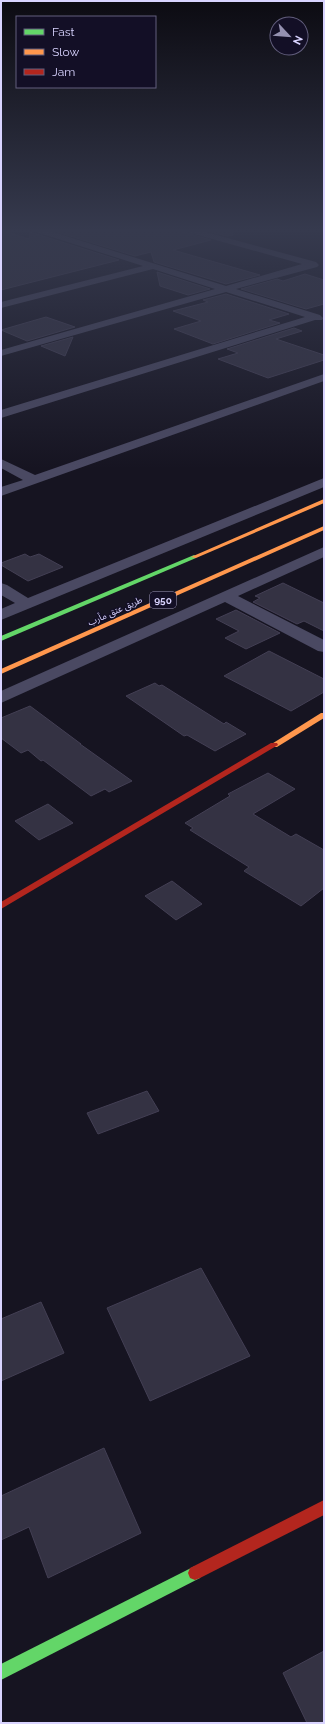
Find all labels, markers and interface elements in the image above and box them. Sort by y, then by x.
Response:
legend [16,16,156,88]
north arrow [269,16,309,56]
text: Fast [52,25,75,39]
text: N [290,34,305,47]
text: Slow [52,45,79,59]
text: Jam [52,65,75,79]
road number: 950 [150,592,176,608]
street label: طريق عتق مأرب [86,593,144,628]

